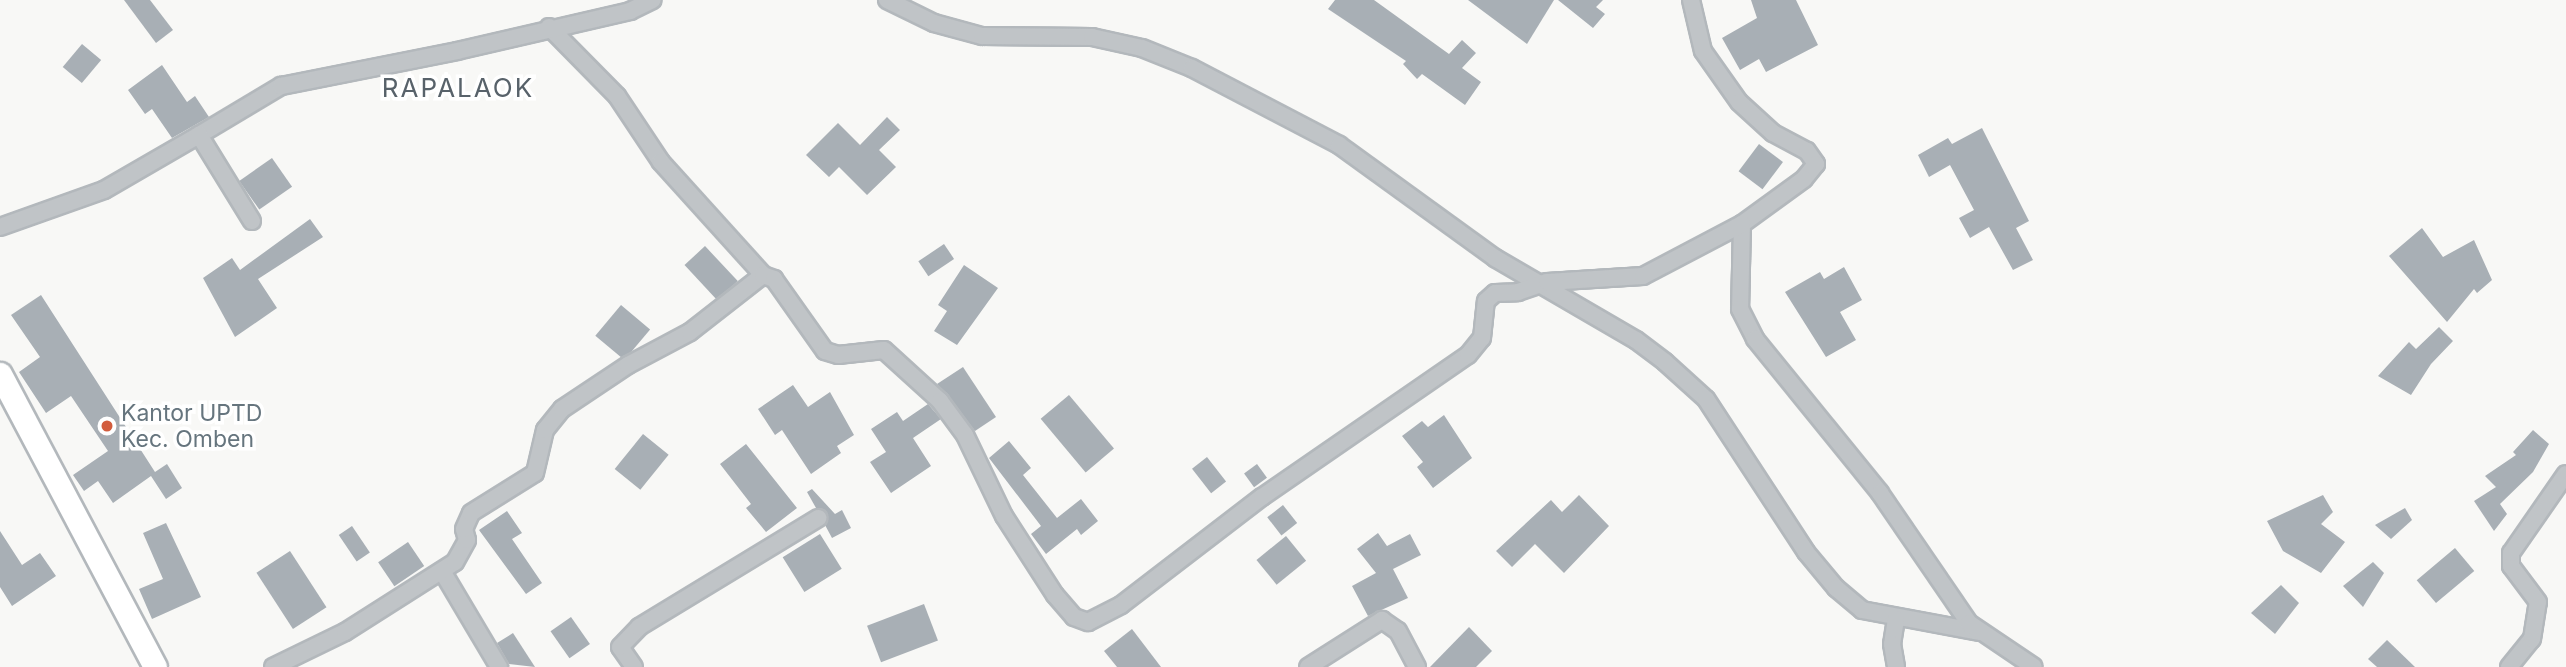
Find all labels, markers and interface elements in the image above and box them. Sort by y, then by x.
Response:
district label: RAPALAOK [383,72,533,104]
place label: Kantor UPTD Kec. Omben [121,399,262,453]
marker: Kantor UPTD Kec. Omben [99,418,115,434]

